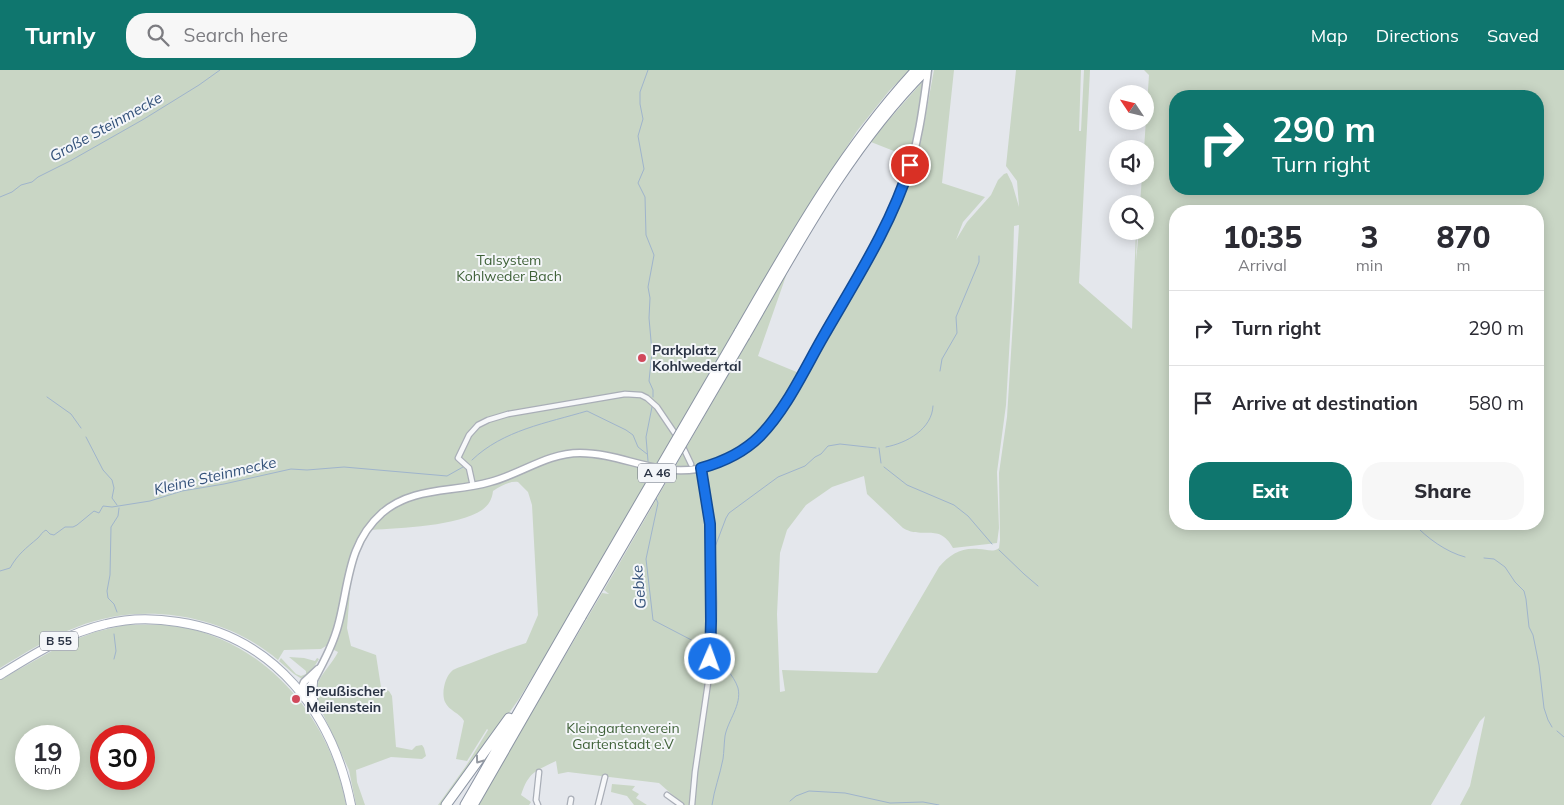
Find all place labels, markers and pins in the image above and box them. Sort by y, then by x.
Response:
pin [889,144,931,186]
place label: Parkplatz Kohlwedertal [652,341,741,375]
marker: Parkplatz Kohlwedertal [636,352,648,364]
place label: Preußischer Meilenstein [306,682,386,716]
marker: Preußischer Meilenstein [290,693,302,705]

